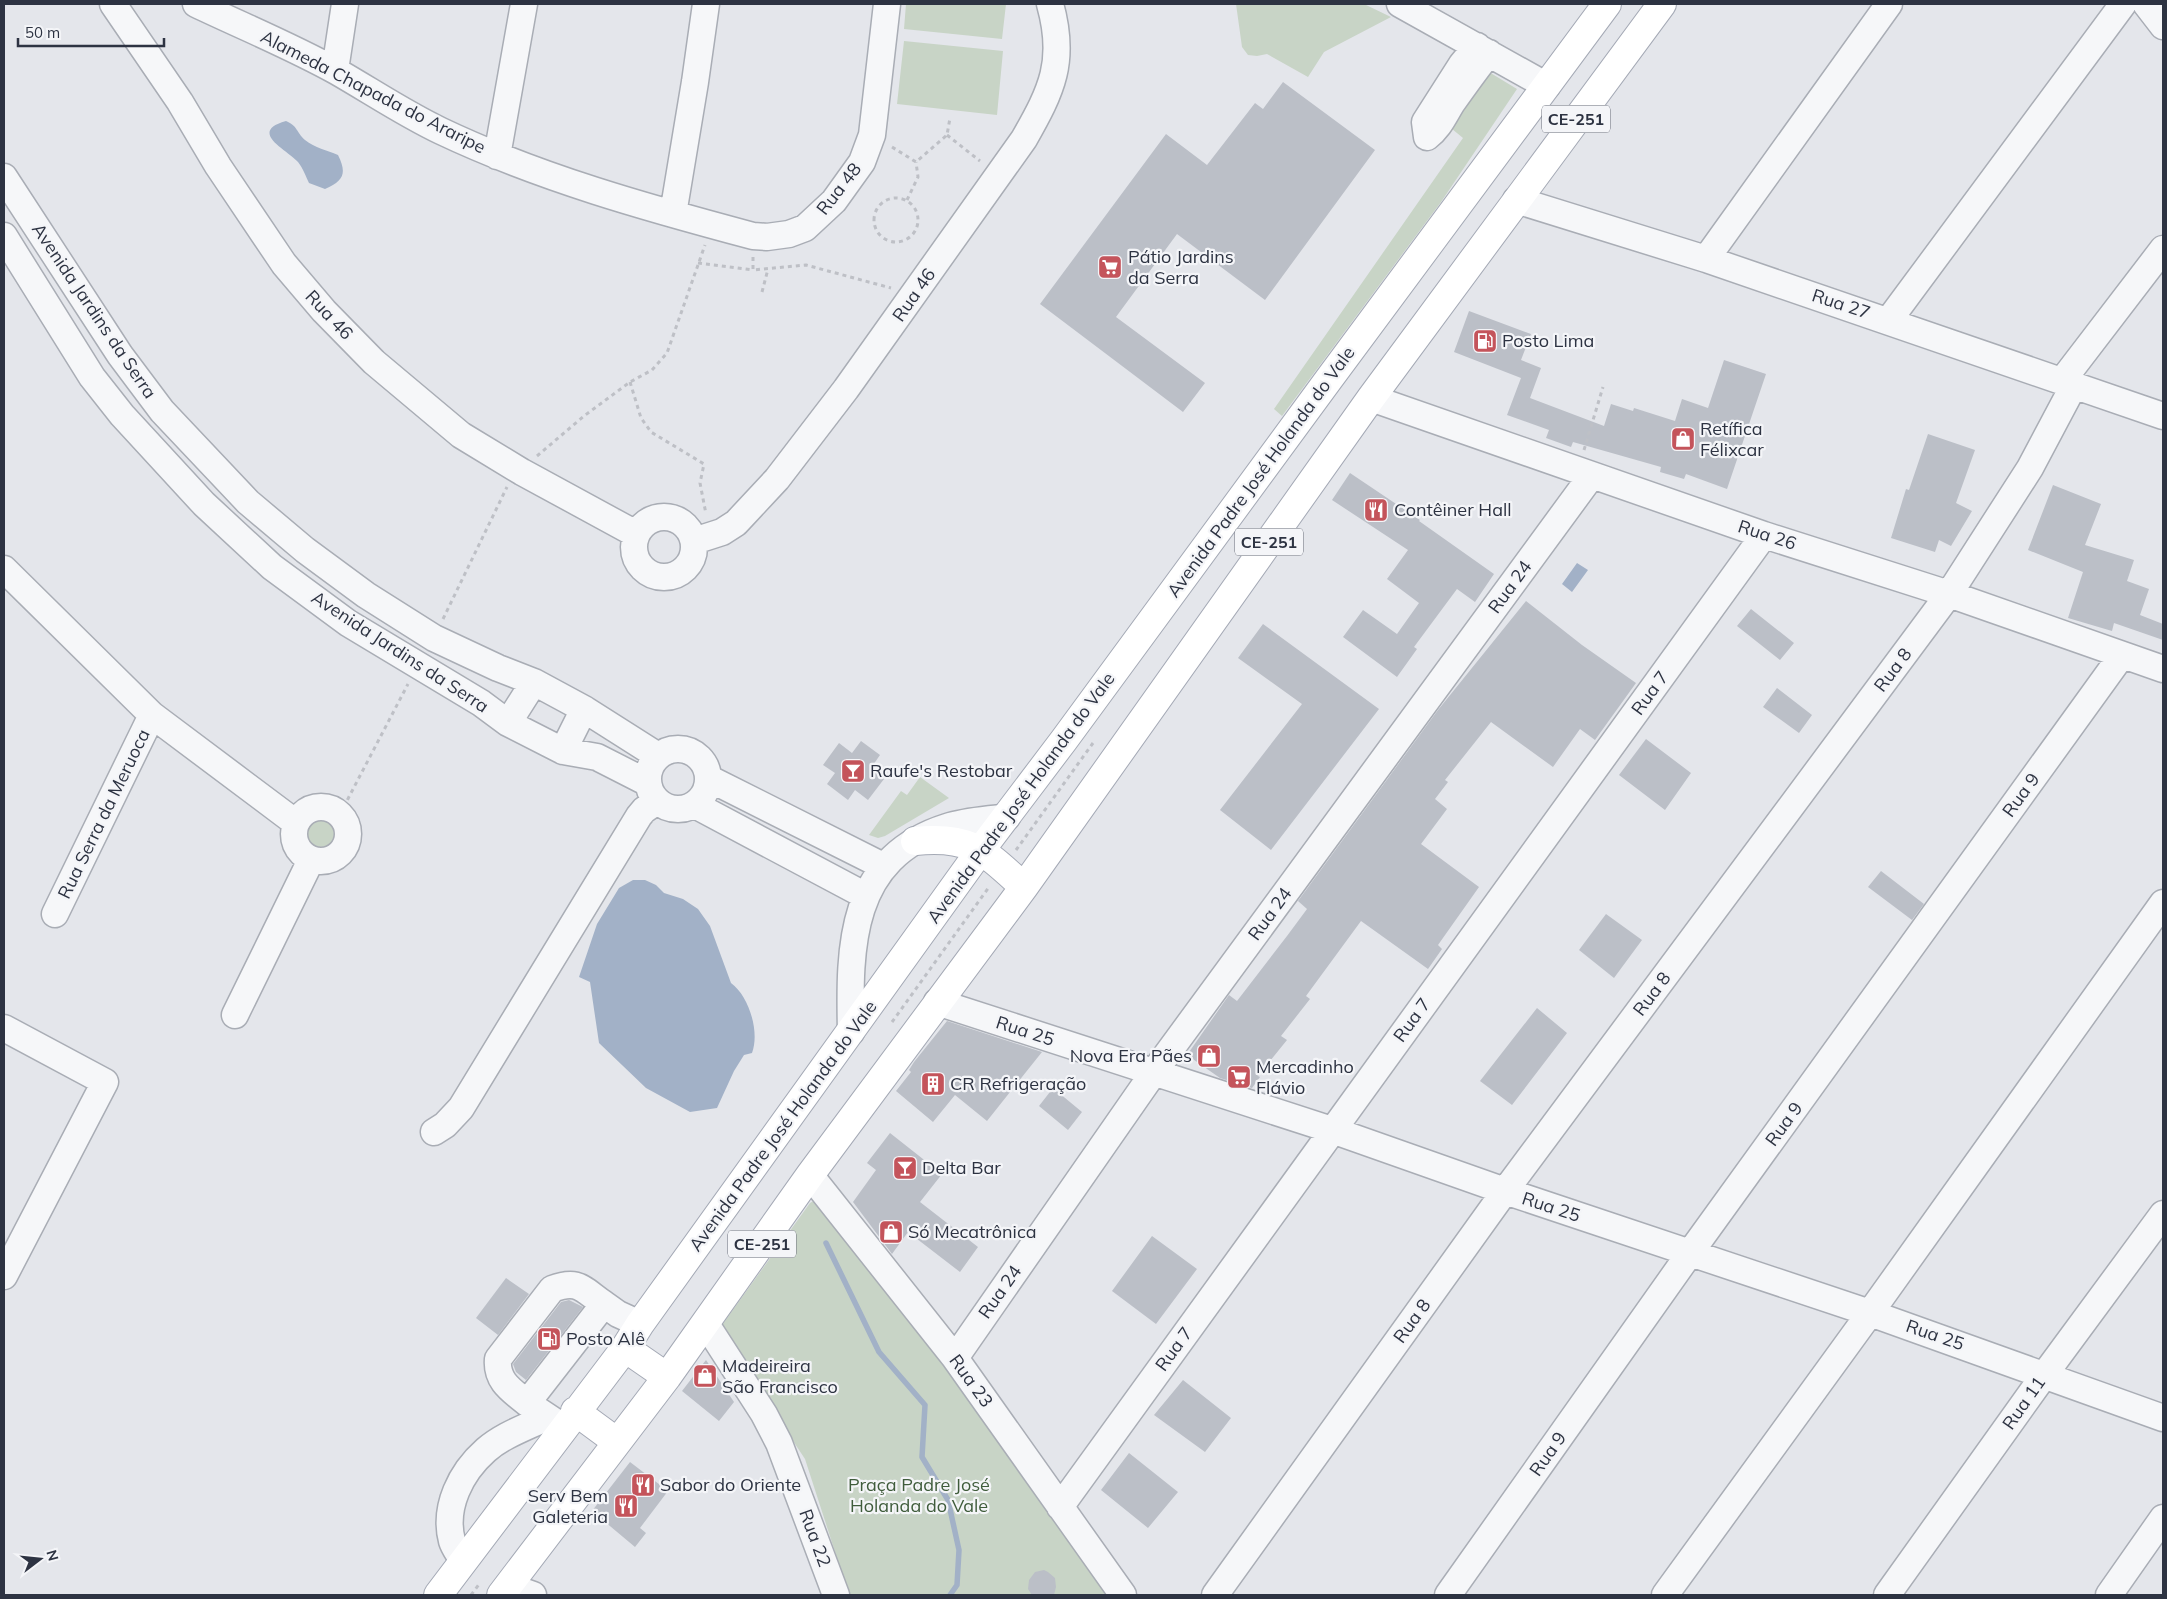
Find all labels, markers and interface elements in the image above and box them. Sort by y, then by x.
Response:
scale bar [18,15,164,47]
text: 50 m [25,23,60,42]
street label: Alameda Chapada do Araripe [257,25,490,158]
road number: CE-251 [1542,106,1610,132]
street label: Rua 48 [811,158,866,219]
street label: Avenida Jardins da Serra [27,219,162,403]
place label: Pátio Jardins da Serra [1128,245,1234,289]
supermarket icon: Pátio Jardins da Serra [1097,254,1123,280]
street label: Rua 46 [887,264,940,326]
street label: Rua 27 [1809,283,1873,324]
street label: Rua 46 [301,285,358,344]
fuel station icon: Posto Lima [1472,328,1498,354]
place label: Posto Lima [1502,329,1594,352]
street label: Avenida Padre José Holanda do Vale [1162,342,1359,602]
place label: Retífica Félixcar [1700,417,1764,461]
shop icon: Retífica Félixcar [1670,426,1696,452]
restaurant icon: Contêiner Hall [1363,497,1389,523]
place label: Contêiner Hall [1394,498,1512,521]
street label: Rua 26 [1735,514,1799,555]
road number: CE-251 [1235,528,1303,556]
street label: Rua 24 [1483,556,1537,618]
street label: Avenida Jardins da Serra [307,586,493,717]
street label: Rua 8 [1869,643,1917,696]
street label: Rua 7 [1626,666,1673,719]
street label: Avenida Padre José Holanda do Vale [922,668,1119,928]
street label: Rua Serra da Meruoca [52,725,155,903]
bar icon: Raufe's Restobar [840,758,866,784]
place label: Raufe's Restobar [870,759,1013,782]
street label: Rua 9 [1997,768,2044,821]
street label: Rua 24 [1243,883,1297,945]
street label: Rua 8 [1628,967,1676,1020]
street label: Rua 7 [1388,993,1435,1046]
street label: Avenida Padre José Holanda do Vale [684,996,881,1256]
street label: Rua 25 [993,1010,1057,1051]
shop icon: Nova Era Pães [1196,1043,1222,1069]
place label: Nova Era Pães [1070,1044,1192,1067]
place label: Mercadinho Flávio [1256,1055,1354,1099]
supermarket icon: Mercadinho Flávio [1226,1064,1252,1090]
building icon: CR Refrigeração [920,1071,946,1097]
place label: CR Refrigeração [950,1072,1086,1095]
street label: Rua 9 [1760,1097,1807,1150]
bar icon: Delta Bar [892,1155,918,1181]
place label: Delta Bar [922,1156,1001,1179]
street label: Rua 25 [1519,1186,1583,1227]
shop icon: Só Mecatrônica [878,1219,904,1245]
place label: Só Mecatrônica [908,1220,1037,1243]
road number: CE-251 [728,1230,796,1258]
street label: Rua 24 [973,1260,1026,1323]
street label: Rua 8 [1388,1294,1435,1347]
street label: Rua 25 [1903,1314,1967,1355]
street label: Rua 7 [1150,1322,1197,1375]
fuel station icon: Posto Alê [536,1326,562,1352]
place label: Posto Alê [566,1327,645,1350]
street label: Rua 23 [944,1350,998,1412]
place label: Madeireira São Francisco [722,1354,838,1398]
shop icon: Madeireira São Francisco [692,1363,718,1389]
street label: Rua 11 [1997,1372,2050,1434]
street label: Rua 9 [1524,1427,1571,1480]
restaurant icon: Sabor do Oriente [630,1472,656,1498]
place label: Sabor do Oriente [660,1473,801,1496]
park label: Praça Padre José Holanda do Vale [848,1473,990,1517]
place label: Serv Bem Galeteria [528,1484,608,1528]
restaurant icon: Serv Bem Galeteria [613,1493,639,1519]
street label: Rua 22 [794,1506,837,1570]
north arrow [15,1534,65,1584]
text: N [42,1548,63,1563]

